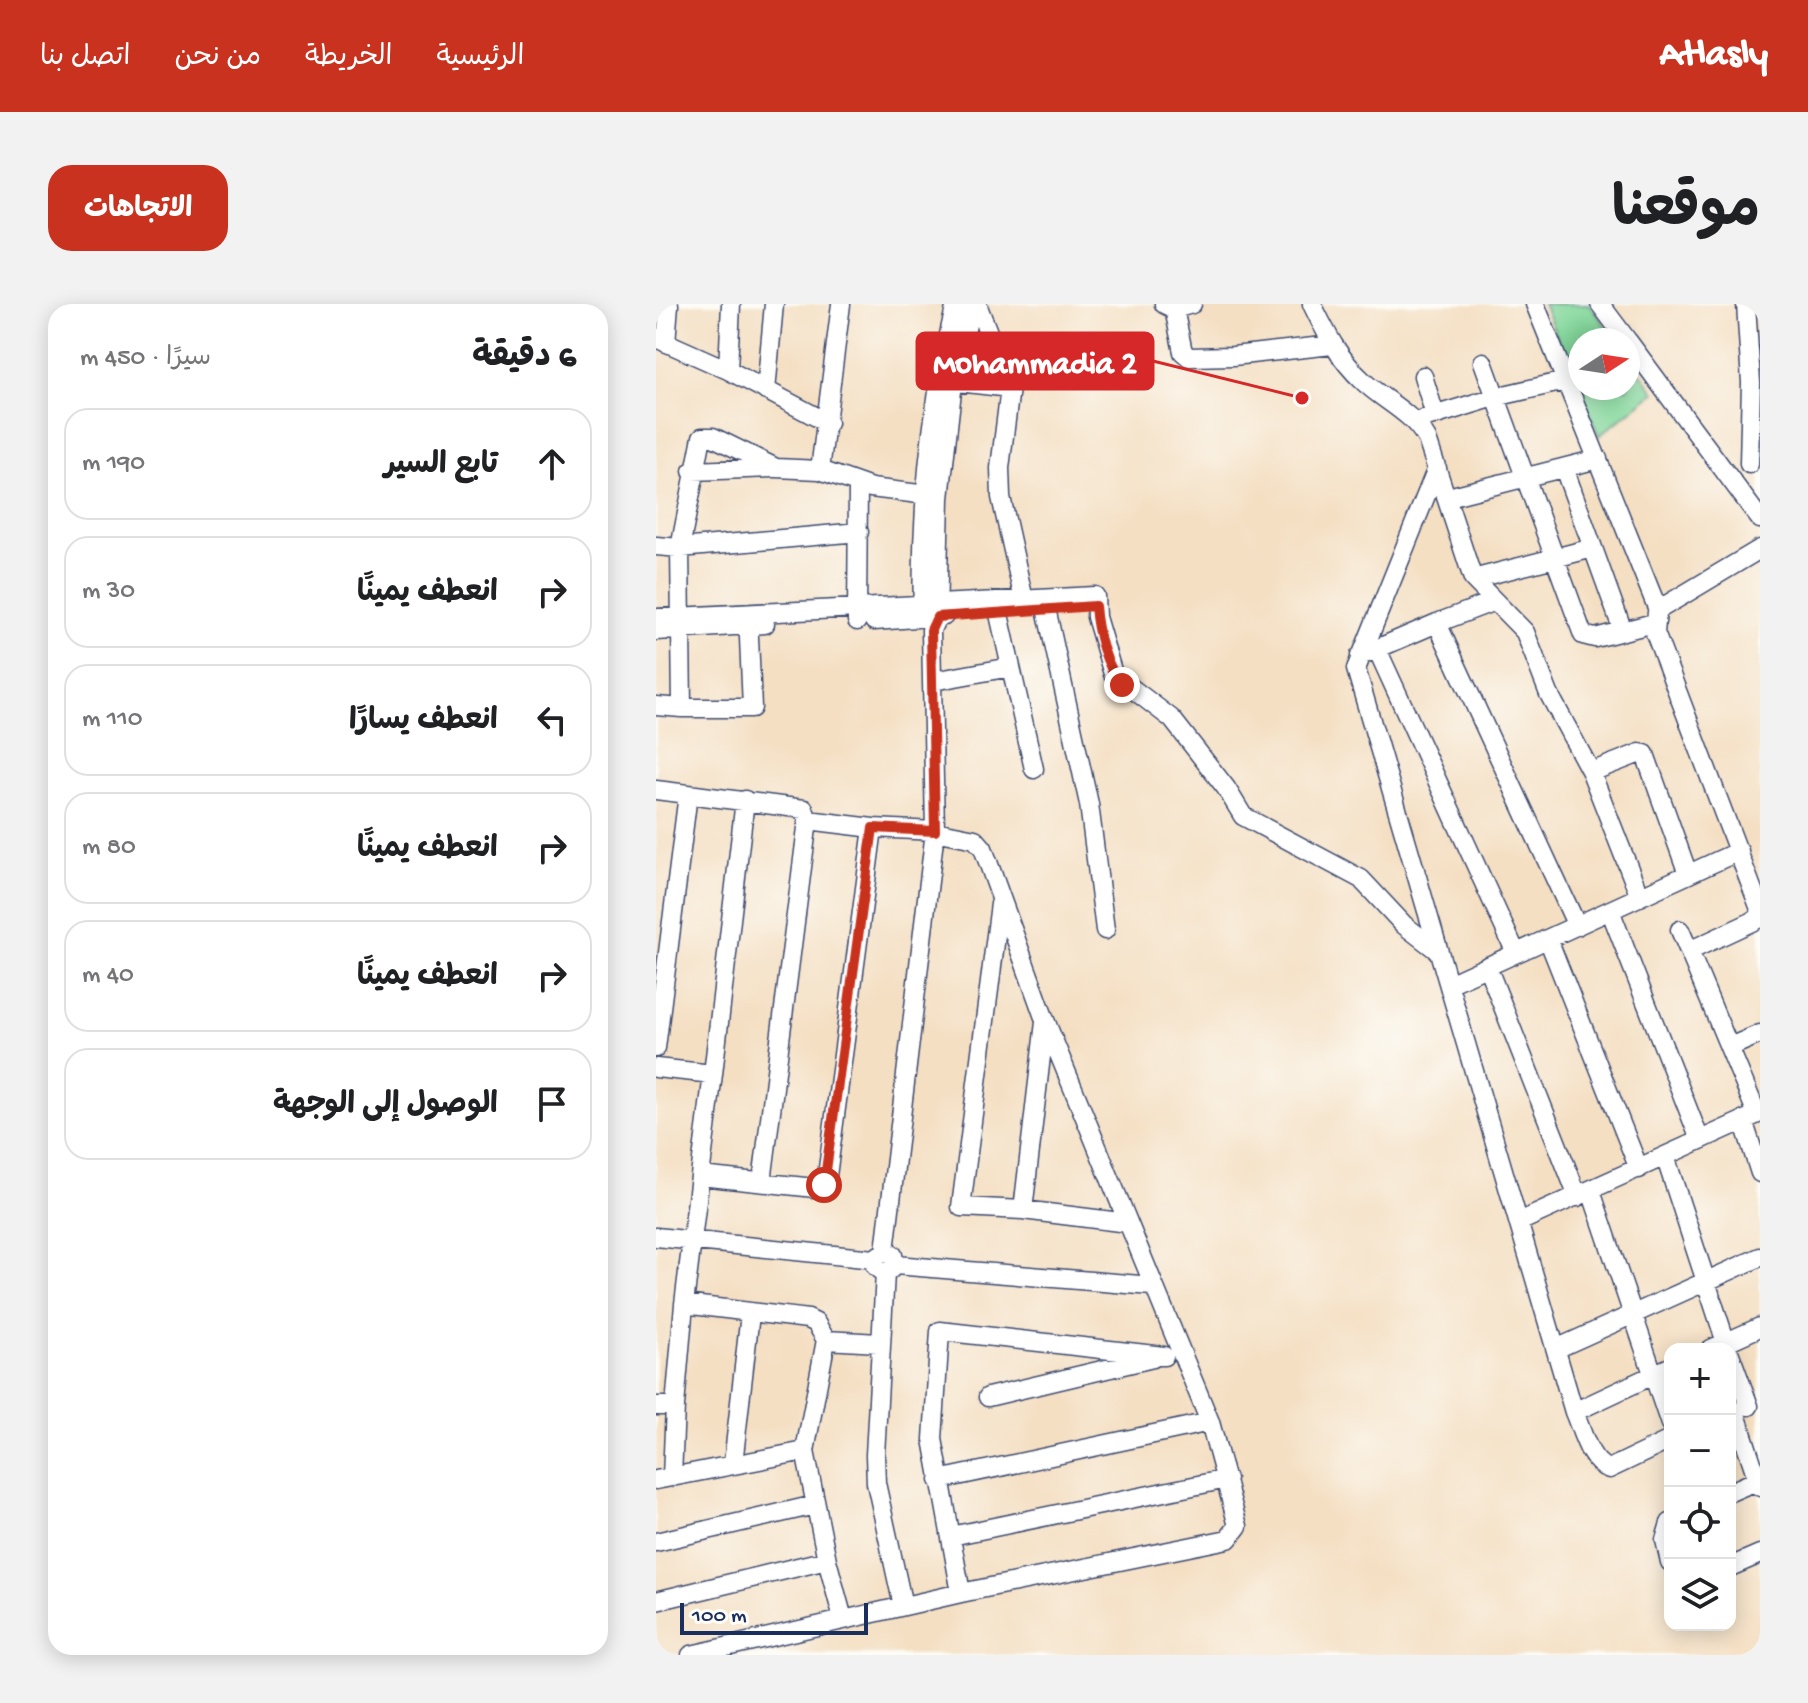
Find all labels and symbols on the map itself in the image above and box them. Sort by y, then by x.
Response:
north arrow [1568,328,1640,400]
callout: Mohammadia 2 [917,333,1153,389]
text: Mohammadia 2 [933,347,1137,385]
route end [1104,667,1140,703]
route start [806,1167,842,1203]
scale bar [680,1599,868,1635]

